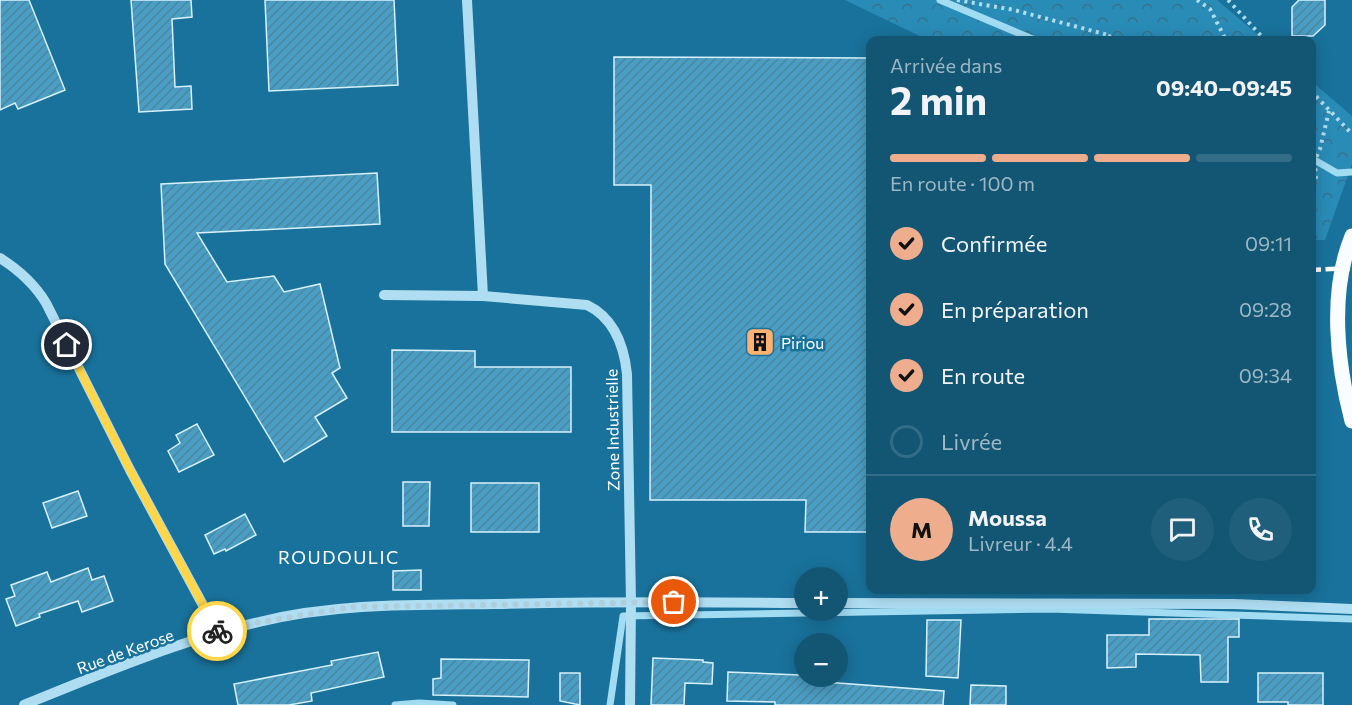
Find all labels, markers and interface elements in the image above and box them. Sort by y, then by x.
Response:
text: Arrivée dans [890,53,1002,77]
text: 09:40–09:45 [1156,74,1292,101]
text: 2 min [890,75,987,123]
text: En route · 100 m [890,171,1035,195]
icon: check [890,227,923,260]
text: Confirmée [941,230,1047,257]
text: 09:11 [1245,231,1292,255]
icon: check [890,293,923,326]
text: En préparation [941,296,1089,323]
text: 09:28 [1239,297,1292,321]
pin [41,319,92,370]
building icon: Piriou [744,326,776,358]
icon: home [50,328,83,361]
place label: Piriou [781,333,824,352]
icon: check [890,359,923,392]
text: En route [941,362,1025,389]
text: 09:34 [1239,363,1292,387]
street label: Zone Industrielle [601,369,623,491]
text: Livrée [941,428,1002,455]
button: chat [1151,498,1214,561]
button: phone [1229,498,1292,561]
text: Moussa [968,504,1047,531]
text: M [911,516,932,543]
text: Livreur · 4.4 [968,531,1073,555]
district label: ROUDOULIC [278,546,400,568]
map controls [794,567,848,687]
button: + [794,567,848,621]
pin [648,576,699,627]
icon: bag [657,585,690,618]
courier [187,601,247,661]
icon: bike [201,615,234,648]
street label: Rue de Kerose [74,625,176,677]
button: − [794,633,848,687]

